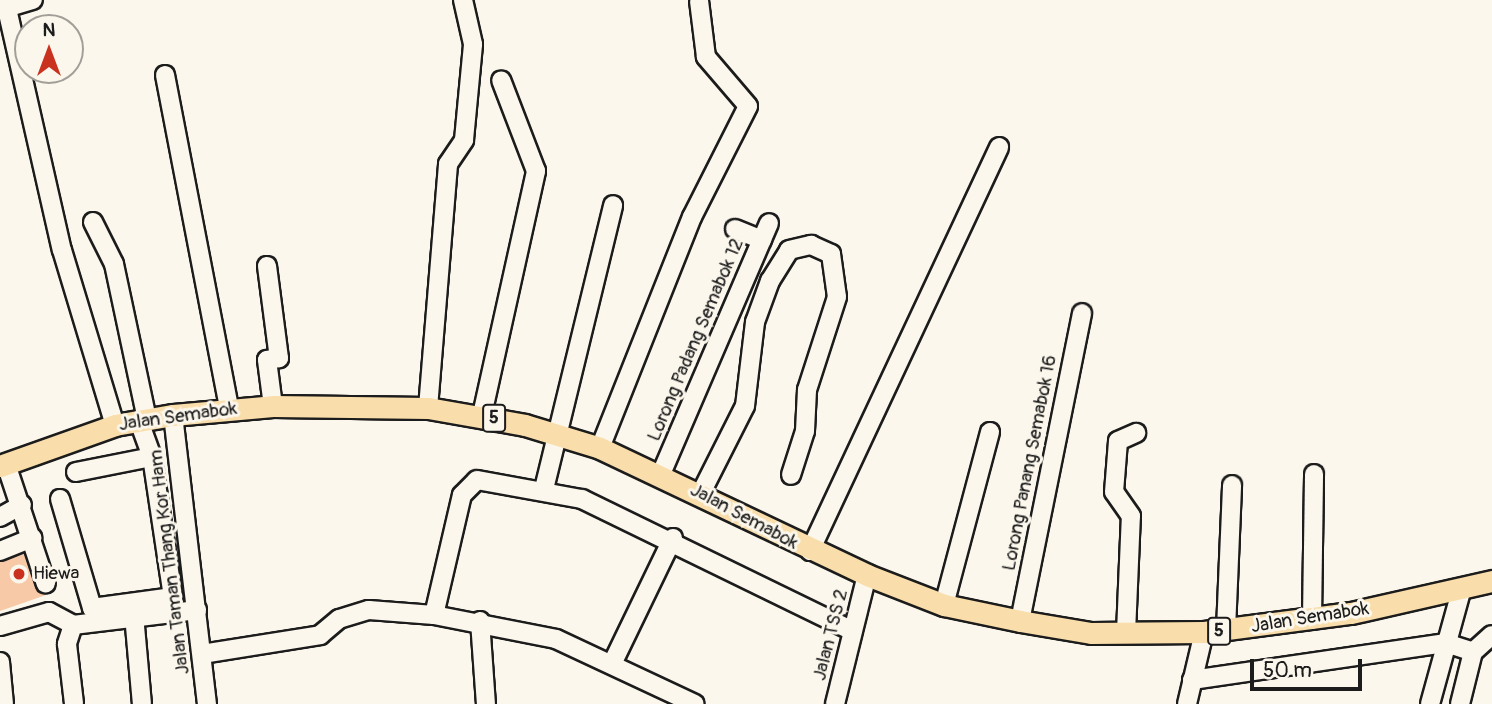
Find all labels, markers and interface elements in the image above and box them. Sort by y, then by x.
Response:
north arrow [14,14,84,84]
text: N [43,18,55,42]
street label: Lorong Padang Semabok 12 [643,235,749,445]
street label: Lorong Panang Semabok 16 [998,353,1062,573]
street label: Jalan Semabok [117,397,239,437]
road number: 5 [482,404,506,432]
street label: Jalan Taman Thang Kor Ham [145,448,195,676]
street label: Jalan Semabok [686,479,802,555]
place label: Hiewa [33,563,79,585]
marker: Hiewa [11,566,27,582]
street label: Jalan TSS 2 [809,587,853,683]
street label: Jalan Semabok [1249,597,1371,639]
road number: 5 [1207,616,1231,646]
scale bar [1254,644,1366,688]
text: 50 m [1263,657,1312,684]

